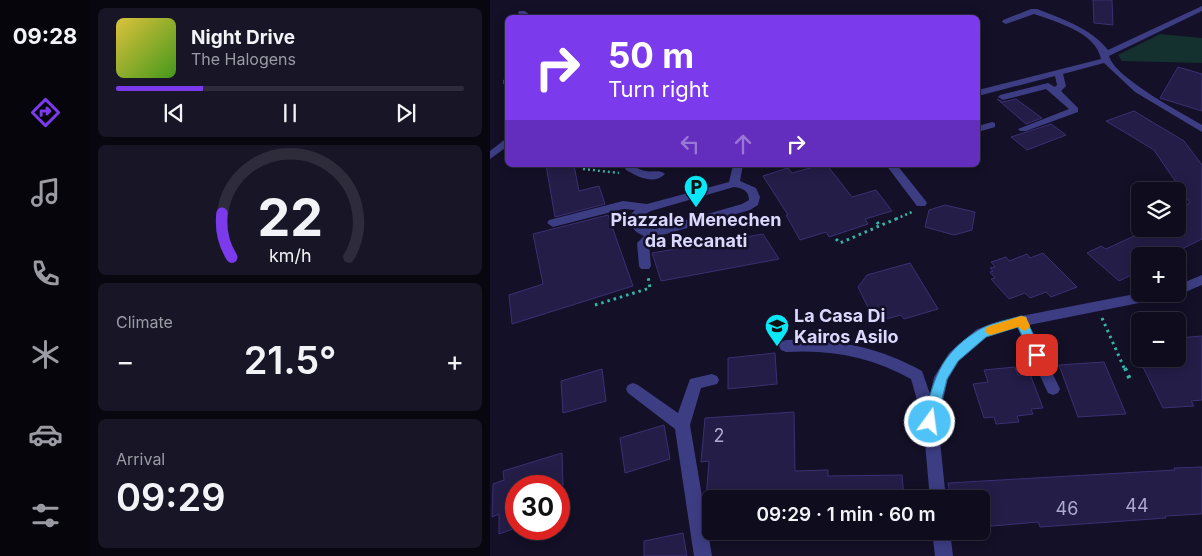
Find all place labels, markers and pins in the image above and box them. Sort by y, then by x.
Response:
parking icon: Piazzale Menechen da Recanati [683,174,709,208]
place label: Piazzale Menechen da Recanati [610,209,782,251]
place label: La Casa Di Kairos Asilo [794,305,899,347]
school or university icon: La Casa Di Kairos Asilo [764,313,790,347]
pin [1016,334,1058,376]

